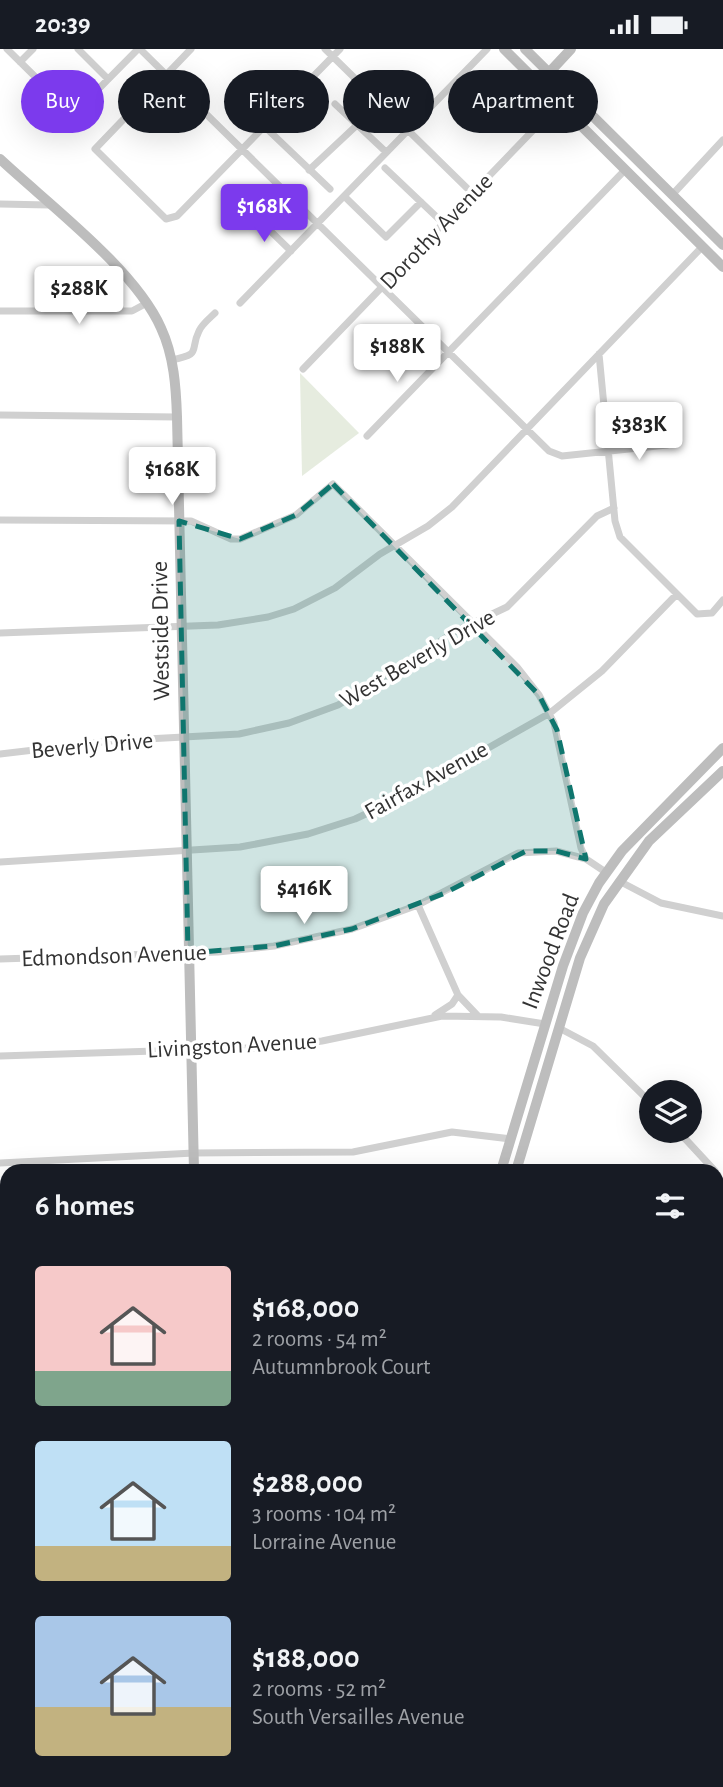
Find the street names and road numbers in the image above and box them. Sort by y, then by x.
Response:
street label: Dorothy Avenue [376,169,498,294]
street label: Westside Drive [148,561,174,701]
street label: West Beverly Drive [336,605,499,713]
street label: Beverly Drive [30,729,154,763]
street label: Fairfax Avenue [361,737,492,825]
street label: Inwood Road [518,890,584,1012]
street label: Edmondson Avenue [21,941,207,971]
street label: Livingston Avenue [147,1030,317,1062]

